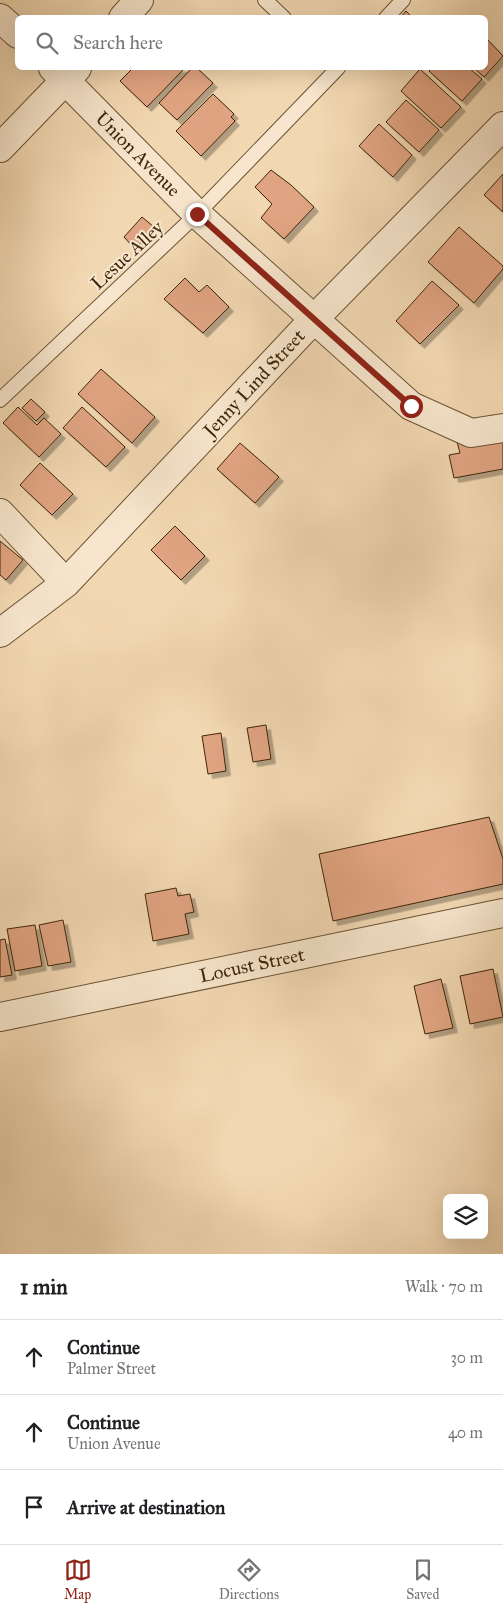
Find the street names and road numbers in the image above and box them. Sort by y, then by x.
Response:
street label: Union Avenue [91,107,185,201]
street label: Lesue Alley [86,215,169,294]
street label: Jenny Lind Street [197,324,311,444]
street label: Locust Street [197,943,307,987]

